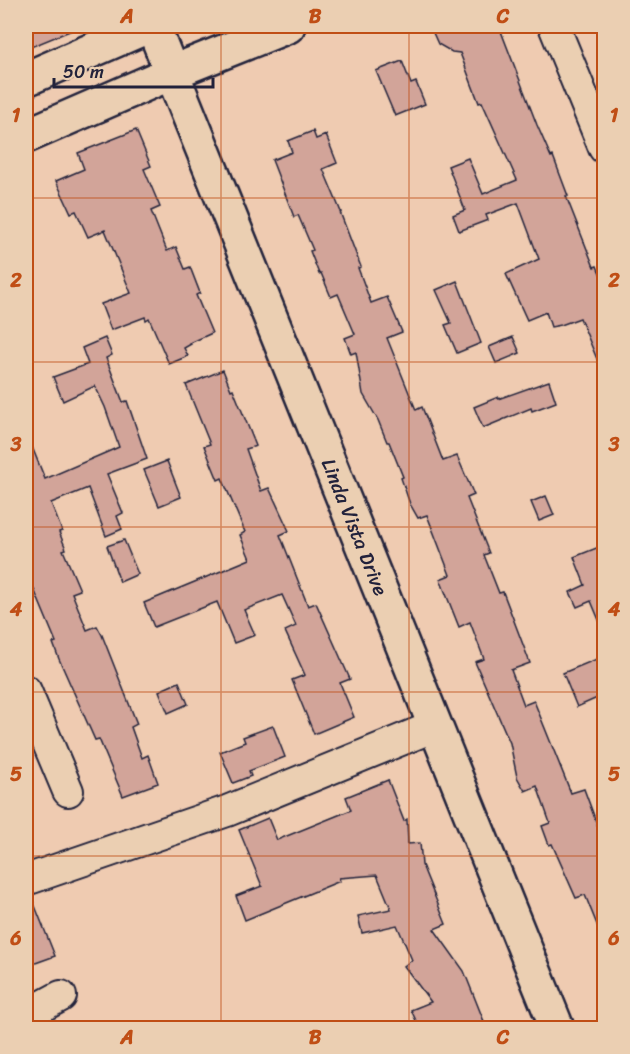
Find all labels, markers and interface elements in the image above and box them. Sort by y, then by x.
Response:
text: A [119,0,134,34]
text: B [309,0,322,34]
text: C [496,0,510,34]
scale bar [54,51,213,89]
text: 50 m [63,56,104,88]
text: 1 [12,98,21,133]
text: 1 [610,98,619,133]
text: 2 [9,263,22,298]
text: 2 [607,263,620,298]
text: 3 [10,427,22,462]
text: 3 [608,427,620,462]
street label: Linda Vista Drive [311,453,398,601]
text: 4 [9,592,23,627]
text: 4 [607,592,621,627]
text: 5 [10,757,22,792]
text: 5 [608,757,620,792]
text: 6 [9,921,22,956]
text: 6 [607,921,620,956]
text: A [119,1020,134,1054]
text: B [309,1020,322,1054]
text: C [496,1020,510,1054]

